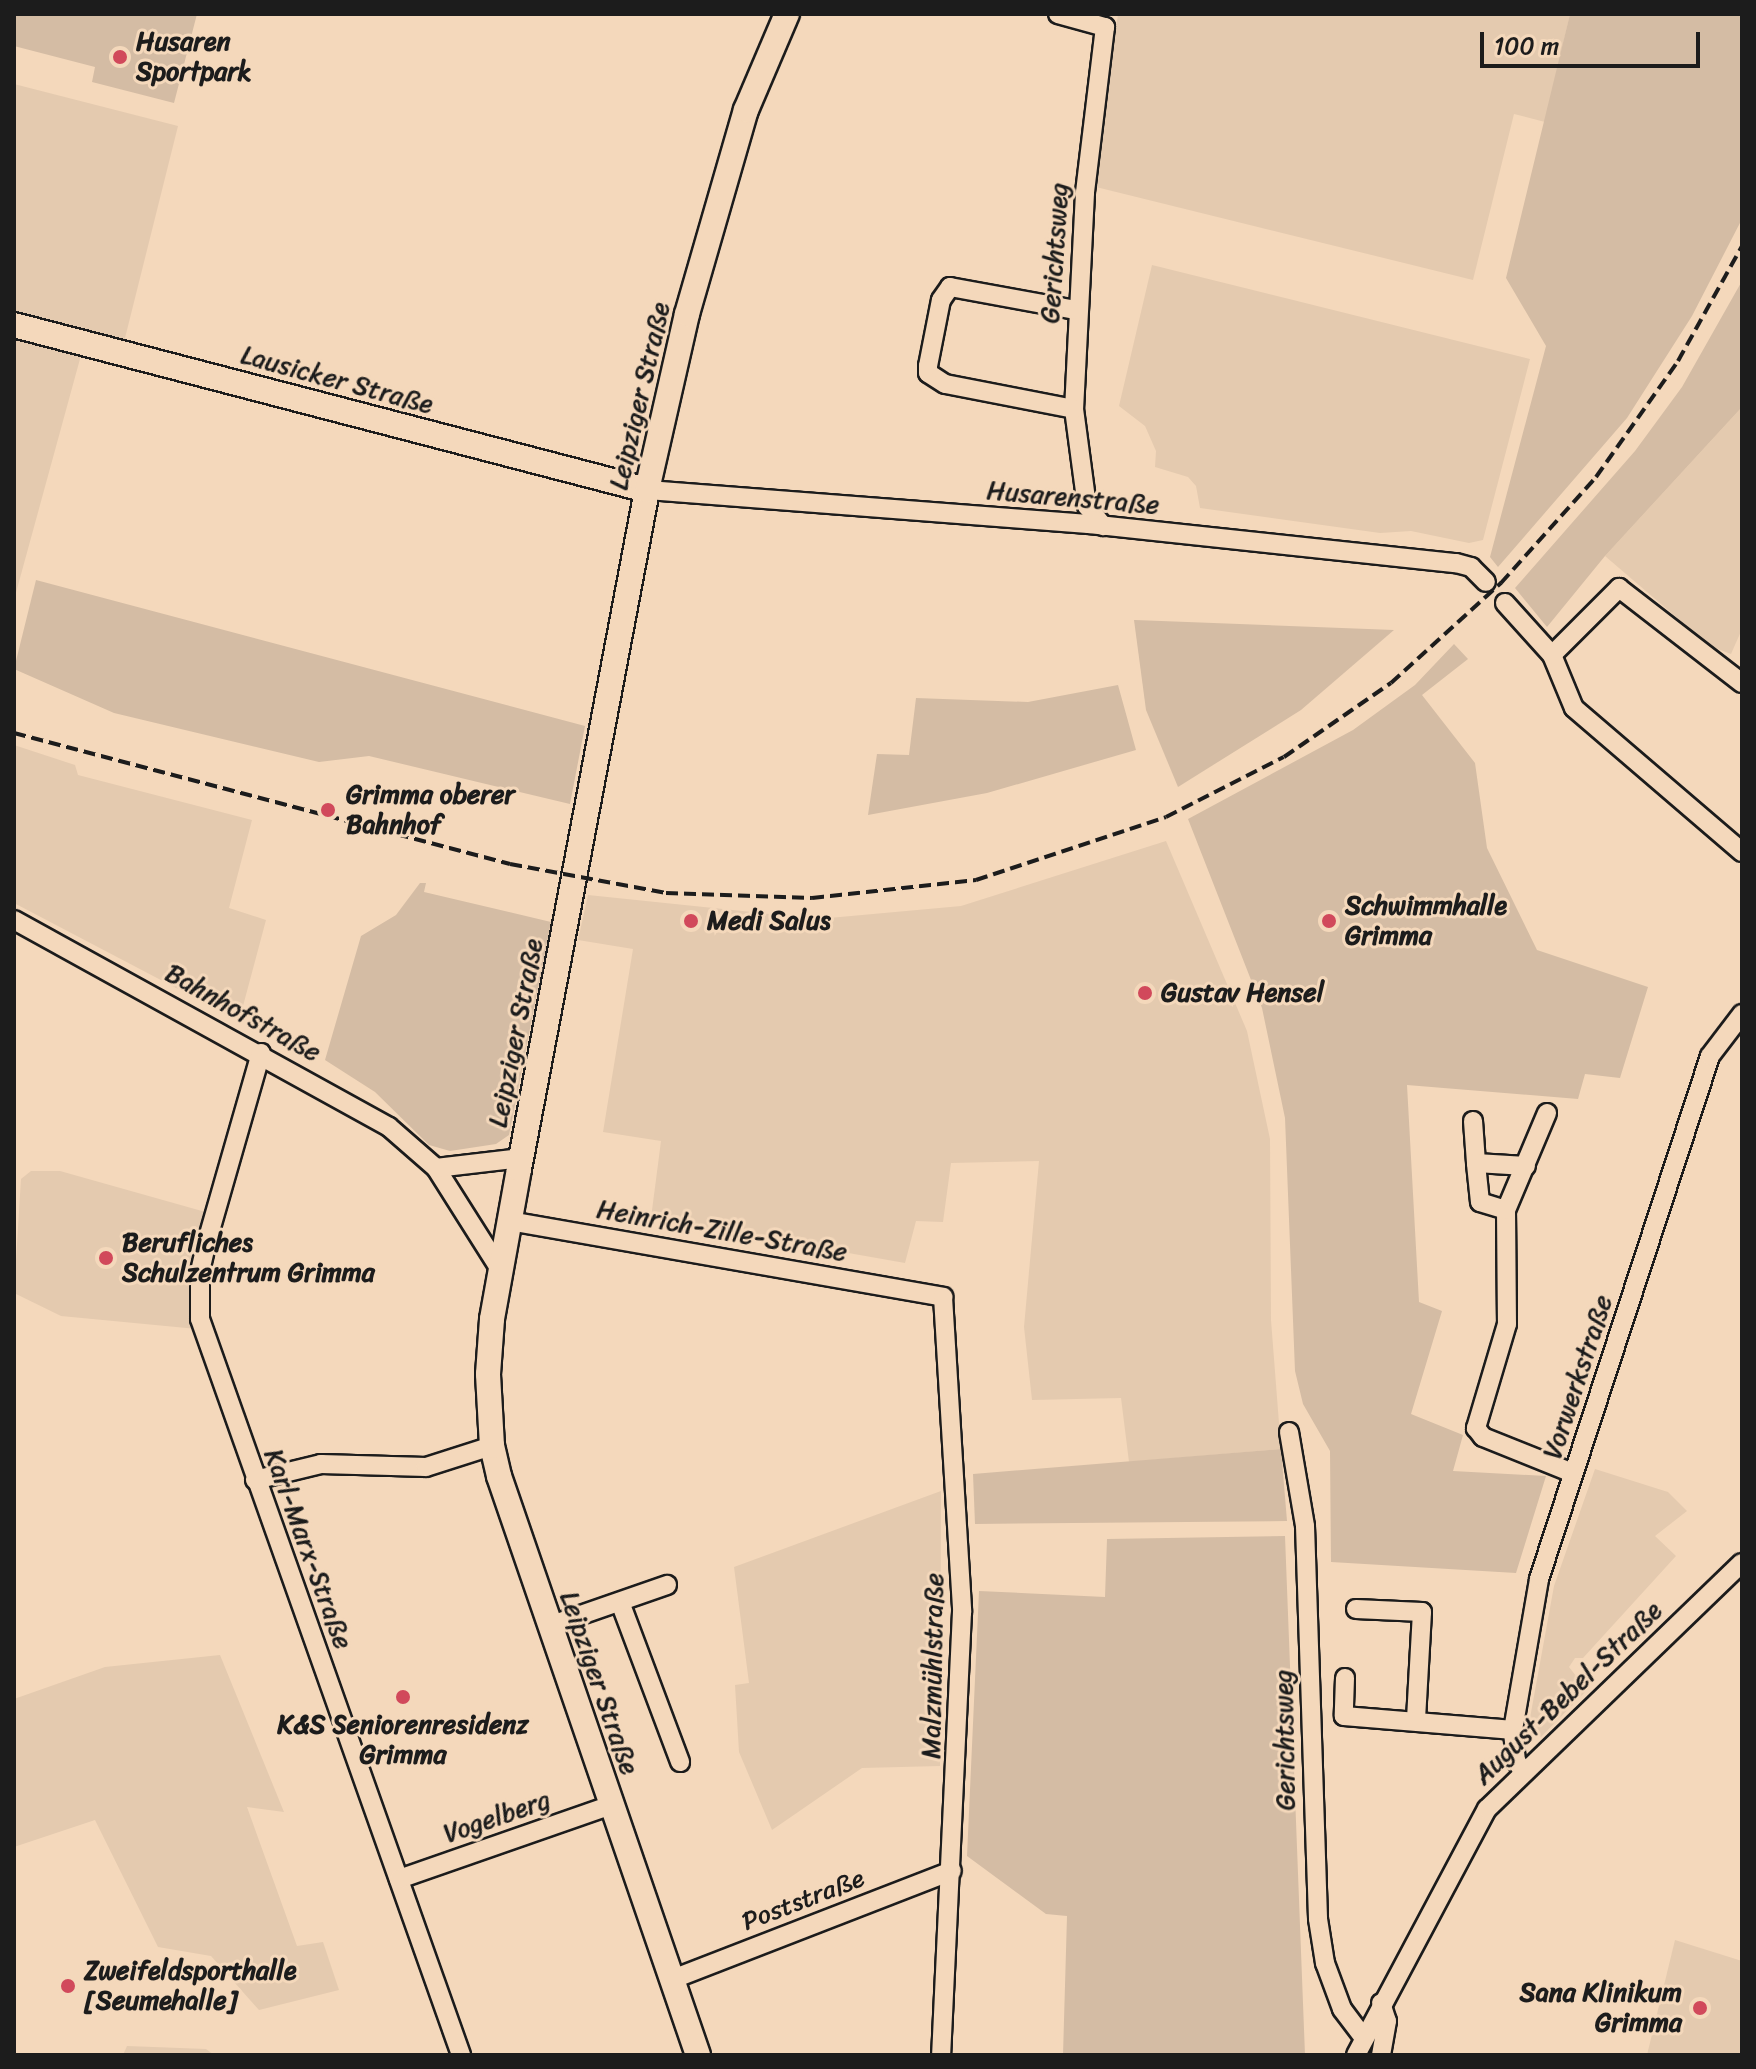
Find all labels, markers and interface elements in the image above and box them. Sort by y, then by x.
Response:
scale bar [1484,16,1704,66]
text: 100 m [1494,25,1559,67]
place label: Husaren Sportpark [136,26,252,88]
marker: Husaren Sportpark [111,48,129,66]
street label: Gerichtsweg [1035,182,1075,324]
street label: Leipziger Straße [603,299,677,493]
street label: Lausicker Straße [237,339,437,421]
street label: Husarenstraße [985,475,1161,521]
place label: Grimma oberer Bahnhof [346,779,514,840]
marker: Grimma oberer Bahnhof [317,799,339,821]
place label: Schwimmhalle Grimma [1345,890,1507,952]
place label: Medi Salus [707,905,832,937]
marker: Medi Salus [682,912,700,930]
marker: Schwimmhalle Grimma [1320,912,1338,930]
street label: Leipziger Straße [482,936,550,1130]
street label: Bahnhofstraße [160,957,326,1069]
place label: Gustav Hensel [1161,977,1325,1009]
marker: Gustav Hensel [1136,984,1154,1002]
street label: Heinrich-Zille-Straße [594,1194,850,1268]
place label: Berufliches Schulzentrum Grimma [122,1227,375,1288]
marker: Berufliches Schulzentrum Grimma [97,1249,115,1267]
street label: Vorwerkstraße [1537,1291,1619,1463]
street label: Karl-Marx-Straße [257,1445,359,1653]
street label: Malzmühlstraße [916,1573,950,1759]
street label: Leipziger Straße [553,1587,645,1779]
street label: August-Bebel-Straße [1467,1595,1669,1791]
street label: Gerichtsweg [1268,1669,1302,1811]
marker: K&S Seniorenresidenz Grimma [394,1688,412,1706]
place label: K&S Seniorenresidenz Grimma [276,1709,530,1770]
street label: Vogelberg [440,1784,554,1850]
street label: Poststraße [737,1862,869,1938]
place label: Zweifeldsporthalle [Seumehalle] [84,1955,297,2016]
marker: Zweifeldsporthalle [Seumehalle] [59,1977,77,1995]
place label: Sana Klinikum Grimma [1520,1977,1682,2038]
marker: Sana Klinikum Grimma [1689,1997,1711,2019]

